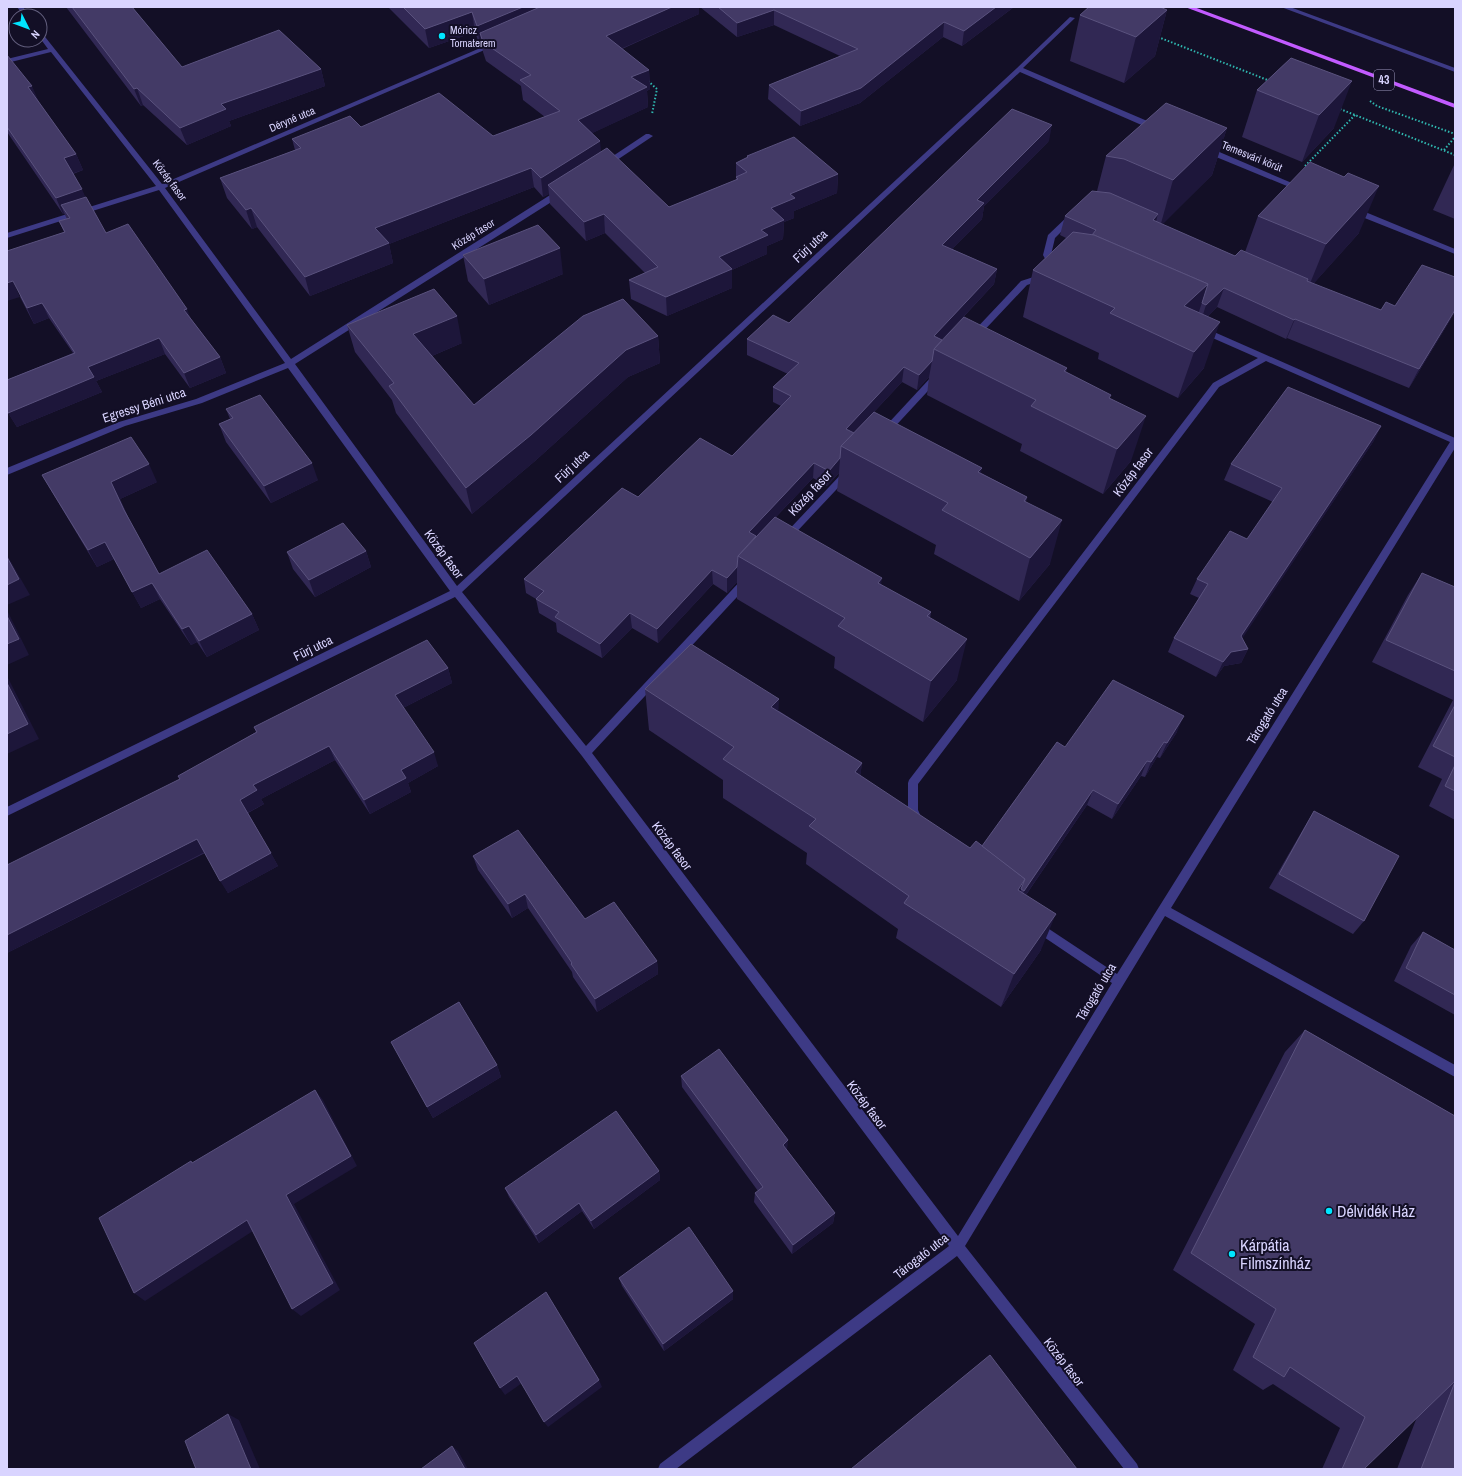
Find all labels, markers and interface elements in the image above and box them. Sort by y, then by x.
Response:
north arrow [8,8,48,48]
place label: Móricz Tornaterem [450,23,496,50]
text: N [28,28,43,42]
marker: Móricz Tornaterem [437,31,447,41]
road number: 43 [1374,70,1394,90]
street label: Déryné utca [267,103,317,135]
street label: Temesvári körút [1220,137,1285,175]
street label: Közép fasor [150,157,190,203]
street label: Közép fasor [449,215,497,253]
street label: Fürj utca [789,226,831,266]
street label: Egressy Béni utca [100,384,188,426]
street label: Közép fasor [1109,444,1157,500]
street label: Fürj utca [551,446,593,486]
street label: Közép fasor [784,466,836,520]
street label: Közép fasor [420,526,468,582]
street label: Fürj utca [291,631,335,665]
street label: Tárogató utca [1243,684,1291,748]
street label: Közép fasor [648,818,696,874]
street label: Tárogató utca [1072,960,1120,1024]
street label: Közép fasor [843,1077,891,1133]
place label: Délvidék Ház [1337,1200,1415,1222]
marker: Délvidék Ház [1324,1206,1334,1216]
street label: Tárogató utca [890,1229,952,1283]
place label: Kárpátia Filmszínház [1240,1234,1311,1274]
marker: Kárpátia Filmszínház [1227,1249,1237,1259]
street label: Közép fasor [1040,1334,1088,1390]

